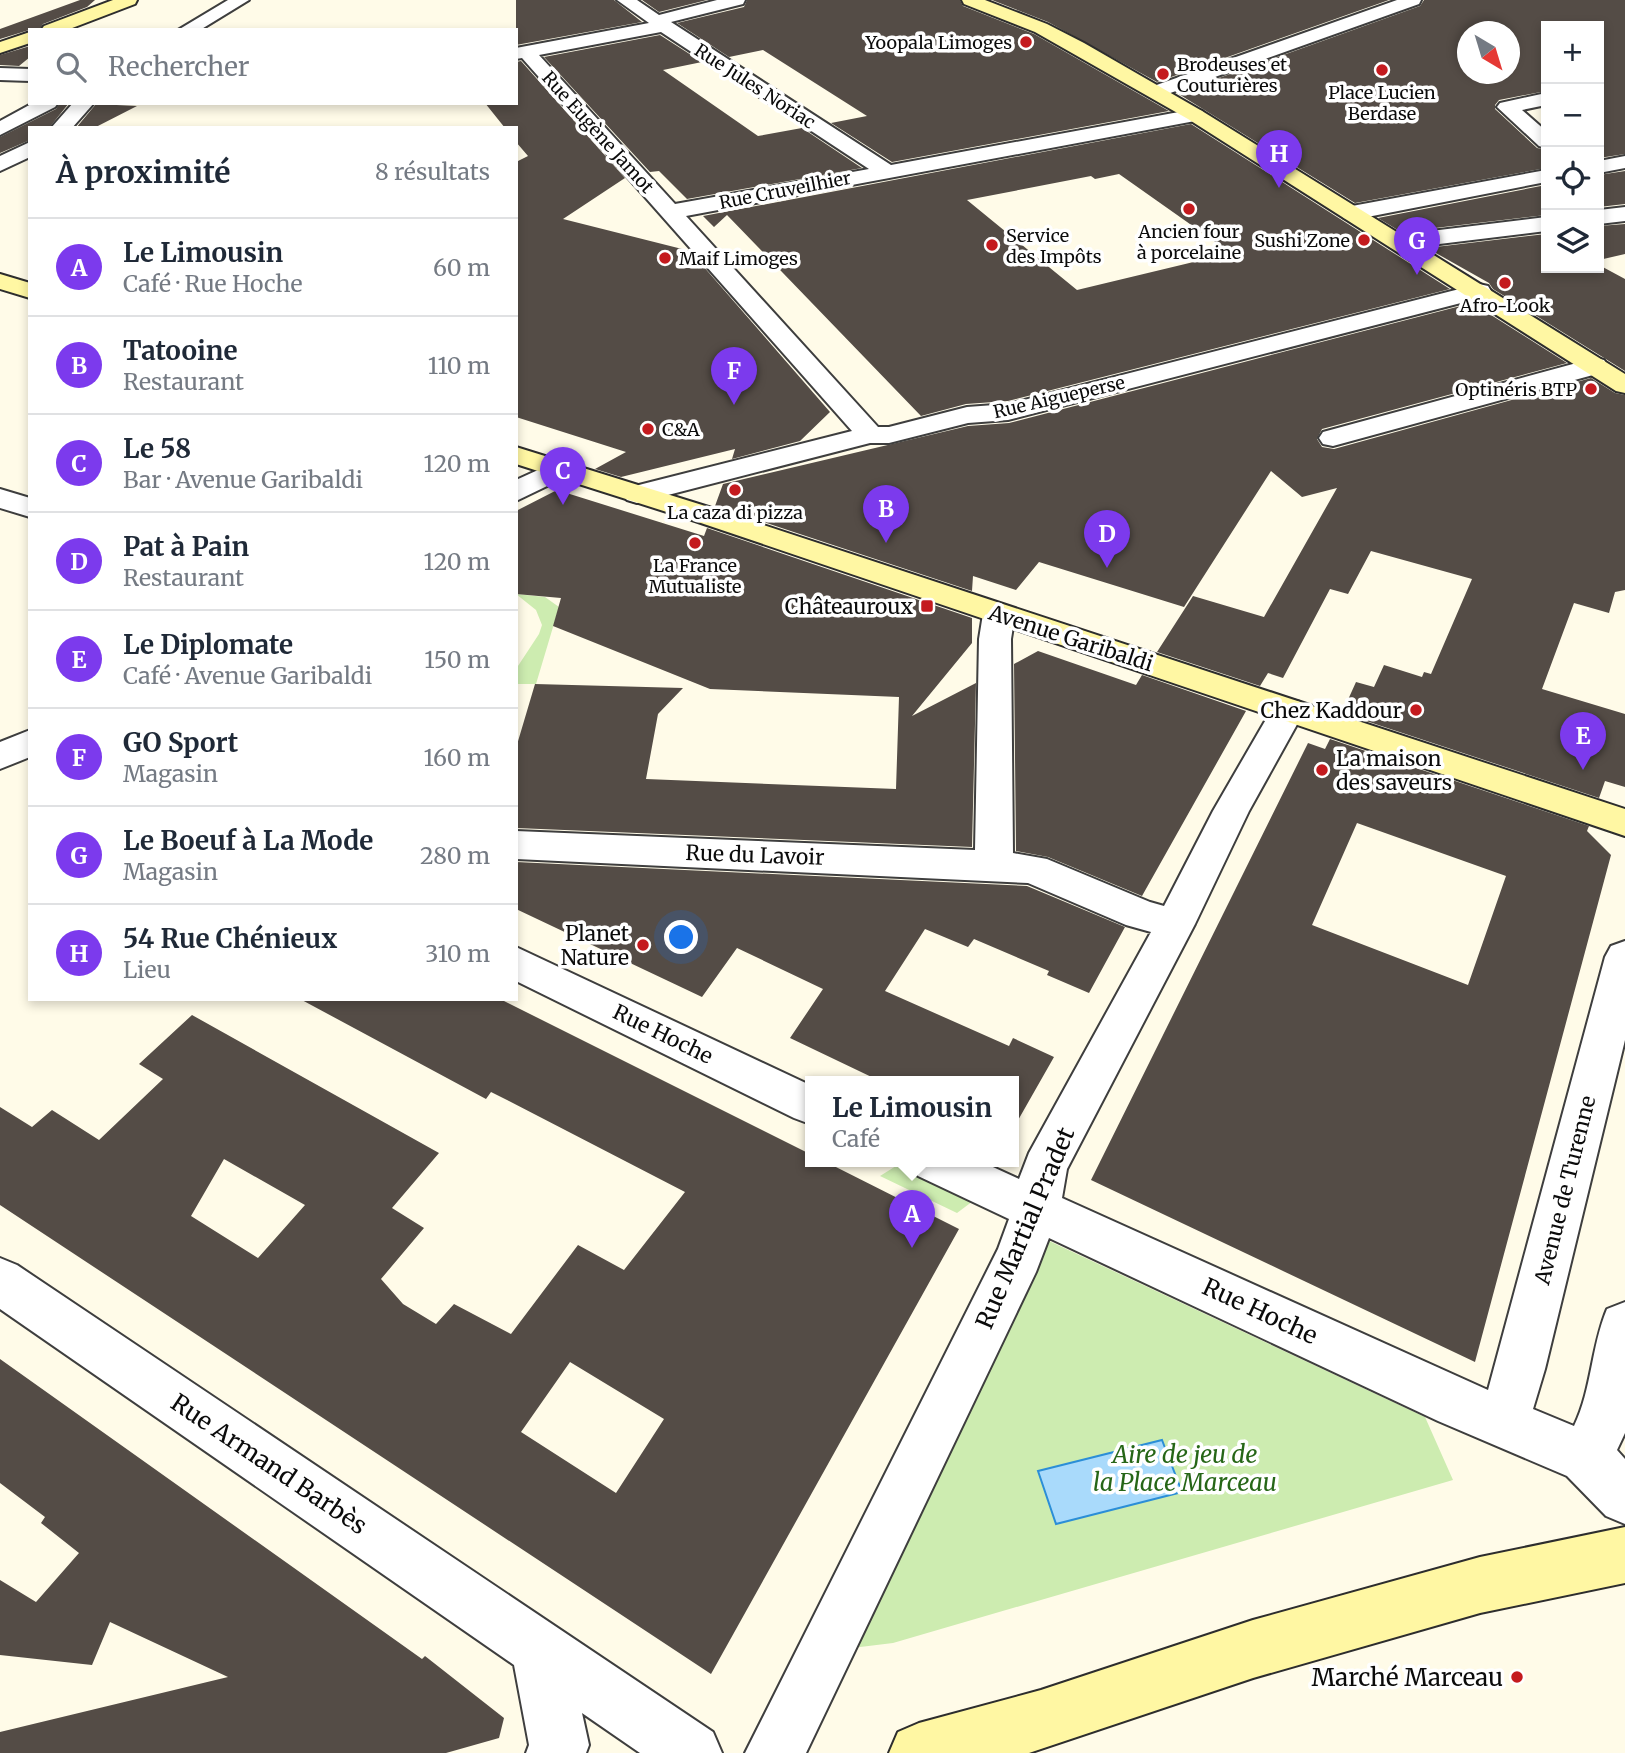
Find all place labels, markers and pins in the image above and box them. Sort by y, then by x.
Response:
place label: Yoopala Limoges [865,31,1012,54]
marker: Yoopala Limoges [1018,34,1034,50]
place label: Brodeuses et Couturières [1177,53,1287,97]
marker: Place Lucien Berdase [1374,62,1390,78]
marker: Brodeuses et Couturières [1155,66,1171,82]
place label: Place Lucien Berdase [1328,81,1436,125]
pin: H [1256,130,1302,188]
marker: Ancien four à porcelaine [1181,201,1197,217]
pin: G [1394,217,1440,275]
place label: Ancien four à porcelaine [1137,220,1241,264]
place label: Service des Impôts [1006,224,1102,268]
place label: Sushi Zone [1254,229,1350,252]
marker: Sushi Zone [1356,232,1372,248]
marker: Service des Impôts [984,237,1000,253]
place label: Maif Limoges [679,247,798,270]
marker: Maif Limoges [657,250,673,266]
marker: Afro-Look [1497,275,1513,291]
place label: Afro-Look [1459,294,1551,317]
pin: F [711,347,757,405]
place label: Optinéris BTP [1455,378,1577,401]
marker: Optinéris BTP [1583,381,1599,397]
place label: C&A [662,418,700,441]
marker: C&A [640,421,656,437]
pin: C [540,447,586,505]
marker: La caza di pizza [727,482,743,498]
pin: B [863,485,909,543]
place label: La caza di pizza [667,501,803,524]
pin: D [1084,510,1130,568]
marker: La France Mutualiste [687,535,703,551]
place label: La France Mutualiste [649,554,741,598]
place label: Châteauroux [785,593,914,620]
marker: Châteauroux [919,598,935,614]
place label: Chez Kaddour [1260,697,1402,724]
marker: Chez Kaddour [1408,702,1424,718]
pin: E [1560,712,1606,770]
place label: La maison des saveurs [1336,745,1452,796]
marker: La maison des saveurs [1314,762,1330,778]
place label: Planet Nature [561,920,629,971]
marker: Planet Nature [635,937,651,953]
pin: A [889,1190,935,1248]
place label: Marché Marceau [1312,1662,1503,1693]
marker: Marché Marceau [1509,1669,1525,1685]

